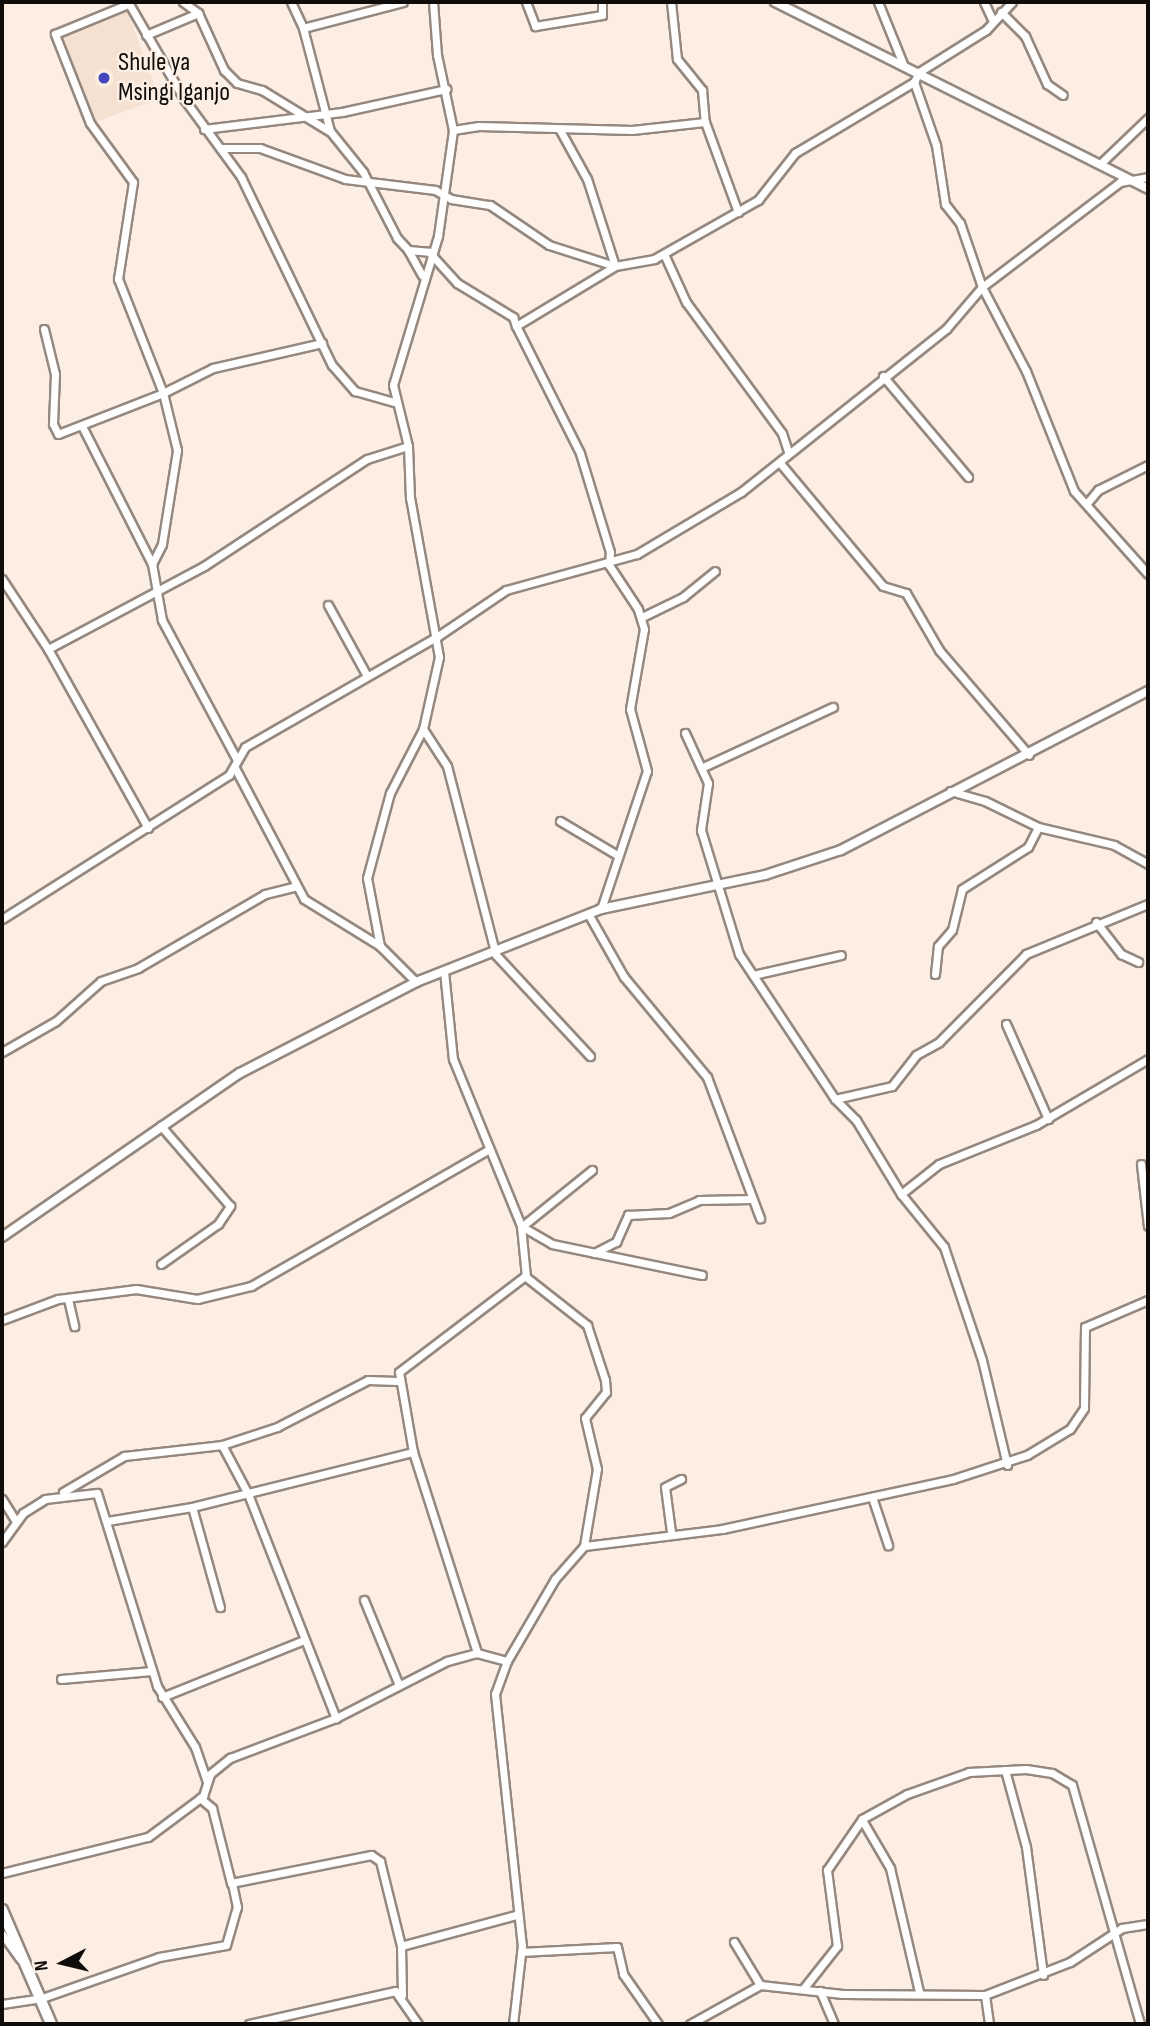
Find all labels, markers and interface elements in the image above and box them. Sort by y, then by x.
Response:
place label: Shule ya Msingi Iganjo [118,47,230,108]
marker: Shule ya Msingi Iganjo [96,70,112,86]
north arrow [28,1928,98,1998]
text: N [30,1959,54,1972]

